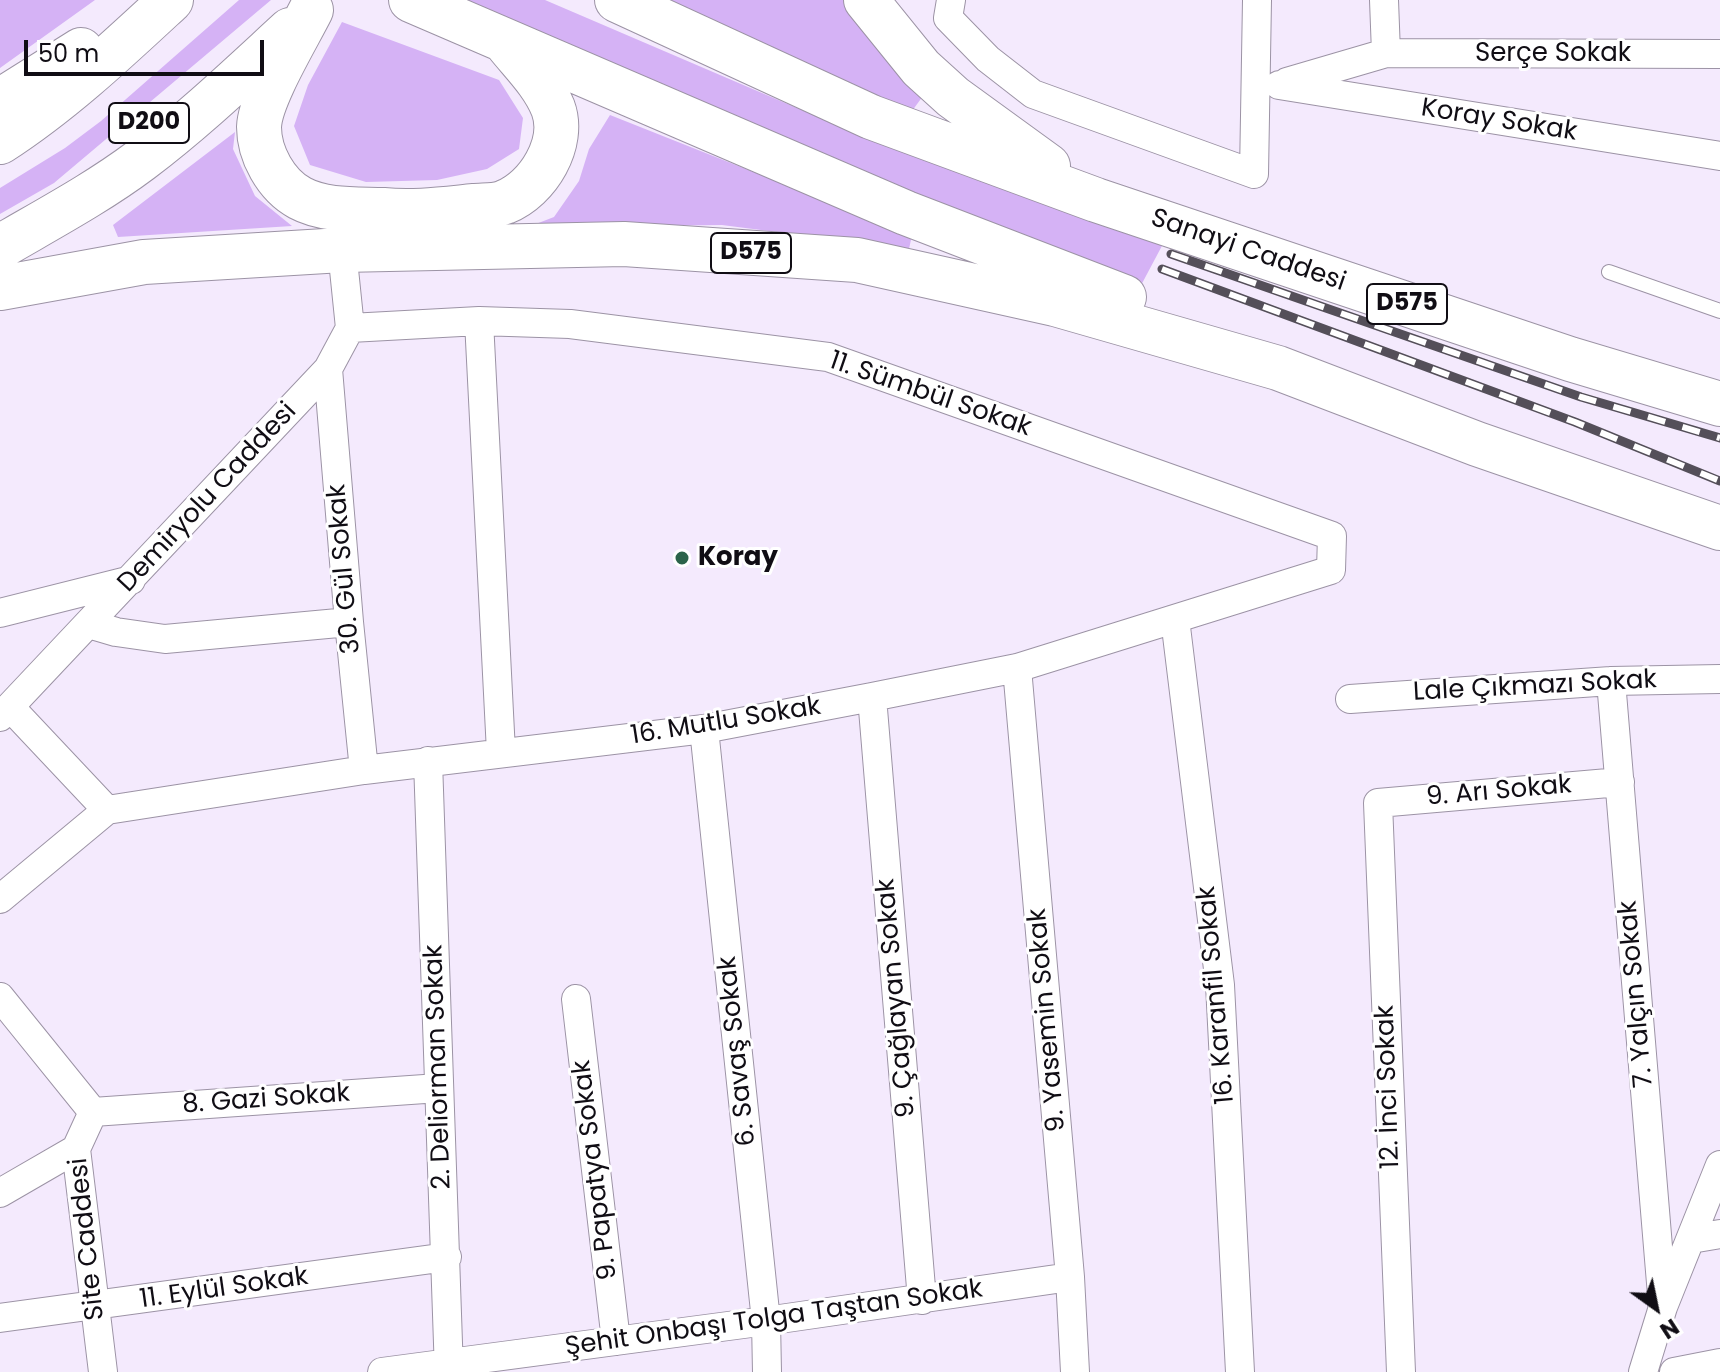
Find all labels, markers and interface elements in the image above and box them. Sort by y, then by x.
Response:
scale bar [28,24,268,74]
text: 50 m [38,37,99,70]
street label: Serçe Sokak [1475,38,1631,70]
street label: Koray Sokak [1419,93,1579,149]
road number: D200 [109,103,189,143]
street label: Sanayi Caddesi [1147,203,1349,299]
road number: D575 [711,233,791,273]
road number: D575 [1367,284,1447,324]
street label: 11. Sümbül Sokak [825,346,1035,444]
street label: Demiryolu Caddesi [112,397,304,599]
street label: 30. Gül Sokak [322,483,368,655]
place label: Koray [698,542,778,574]
marker: Koray [673,549,691,567]
street label: Lale Çıkmazı Sokak [1412,665,1658,709]
street label: 16. Mutlu Sokak [629,692,823,752]
street label: 9. Arı Sokak [1425,770,1573,814]
street label: 9. Çağlayan Sokak [871,877,923,1119]
street label: 16. Karanfil Sokak [1192,885,1242,1105]
street label: 7. Yalçın Sokak [1613,899,1661,1089]
street label: 9. Yasemin Sokak [1023,907,1073,1133]
street label: 2. Deliorman Sokak [419,944,459,1190]
street label: 6. Savaş Sokak [713,955,763,1147]
street label: 12. İnci Sokak [1371,1004,1407,1170]
street label: 9. Papatya Sokak [567,1058,625,1282]
street label: 8. Gazi Sokak [181,1079,351,1121]
street label: Site Caddesi [64,1156,112,1322]
street label: 11. Eylül Sokak [138,1262,310,1316]
north arrow [1616,1268,1696,1348]
street label: Şehit Onbaşı Tolga Taştan Sokak [563,1274,985,1364]
text: N [1654,1311,1685,1346]

